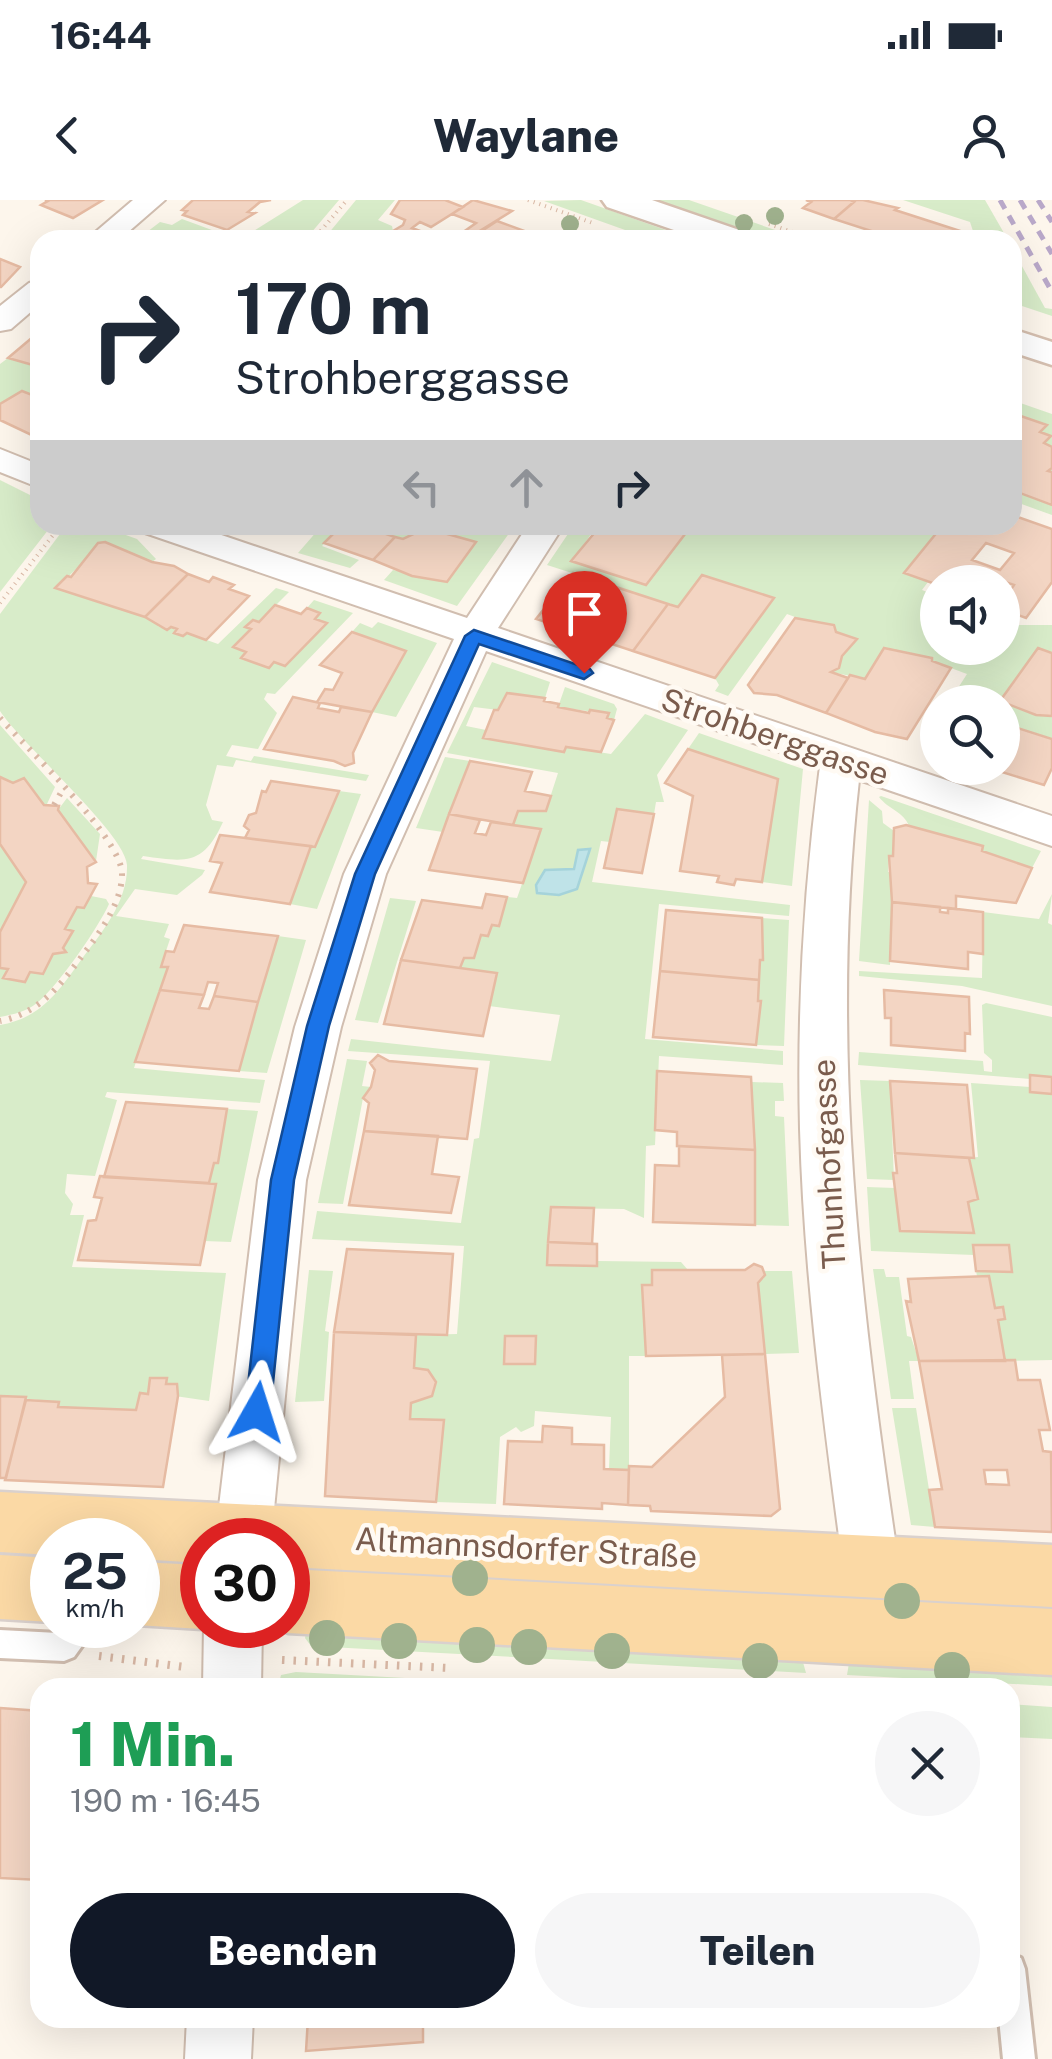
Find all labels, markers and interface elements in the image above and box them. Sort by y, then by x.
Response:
text: 16:44 [50,13,151,58]
icon: back [40,108,95,163]
icon: person [957,108,1012,163]
text: Waylane [433,109,619,162]
text: 170 m [235,267,432,350]
icon: right [70,270,200,400]
text: Strohberggasse [235,351,570,404]
icon: left [394,460,449,515]
icon: ahead [499,460,554,515]
icon: right [604,460,659,515]
map controls [920,565,1020,785]
button: sound [920,565,1020,665]
pin [542,571,627,674]
icon: arrive [557,586,612,641]
street label: Strohberggasse [657,680,894,793]
button: search [920,685,1020,785]
street label: Thunhofgasse [805,1058,852,1270]
position arrow [205,1360,309,1464]
speed limit sign: 30 [180,1518,310,1648]
street label: Altmannsdorfer Straße [354,1520,698,1575]
text: 25 [62,1541,128,1600]
text: km/h [66,1593,124,1623]
text: 1 Min. [70,1709,235,1780]
button: close [875,1711,980,1816]
text: 190 m · 16:45 [70,1782,261,1819]
button: Beenden [70,1893,515,2008]
button: Teilen [535,1893,980,2008]

